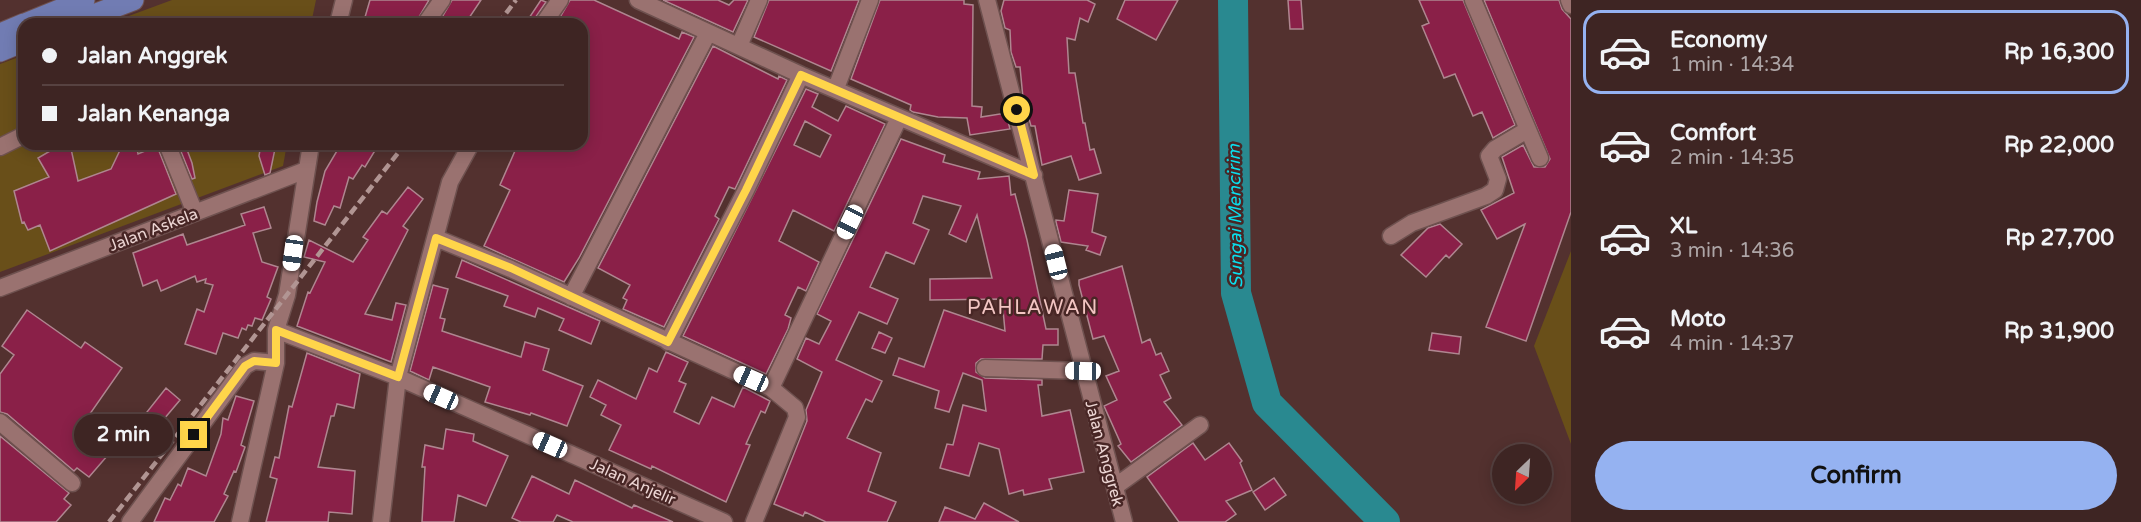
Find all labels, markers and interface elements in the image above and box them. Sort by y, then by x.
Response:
icon: car [1598,25,1652,79]
text: Economy [1670,27,1767,53]
text: Rp 16,300 [2004,39,2114,65]
text: Jalan Anggrek [78,43,228,69]
text: 1 min · 14:34 [1670,53,1794,77]
route start [1003,96,1030,123]
text: Jalan Kenanga [78,101,230,127]
icon: car [1598,118,1652,172]
text: Comfort [1670,120,1756,146]
text: Rp 22,000 [2004,132,2114,158]
water label: Sungai Mencirim [1223,143,1247,288]
text: 2 min · 14:35 [1670,146,1794,170]
car [834,202,866,242]
street label: Jalan Askela [106,204,201,256]
icon: car [1598,211,1652,265]
text: XL [1670,213,1697,239]
text: Rp 27,700 [2005,225,2114,251]
car [282,234,304,272]
text: 3 min · 14:36 [1670,239,1794,263]
car [1043,242,1069,282]
district label: PAHLAWAN [967,296,1099,320]
icon: car [1598,304,1652,358]
text: Moto [1670,306,1726,332]
text: Rp 31,900 [2004,318,2114,344]
text: 4 min · 14:37 [1670,332,1794,356]
car [1065,362,1101,380]
car [731,363,771,395]
car [421,381,461,413]
street label: Jalan Anggrek [1080,398,1128,509]
callout: 2 min [74,414,173,456]
route end [180,421,207,448]
text: 2 min [97,423,150,447]
car [530,429,570,461]
button: Confirm [1595,441,2117,510]
north arrow [1492,444,1552,504]
map controls [1492,444,1552,504]
street label: Jalan Anjelir [586,454,680,510]

